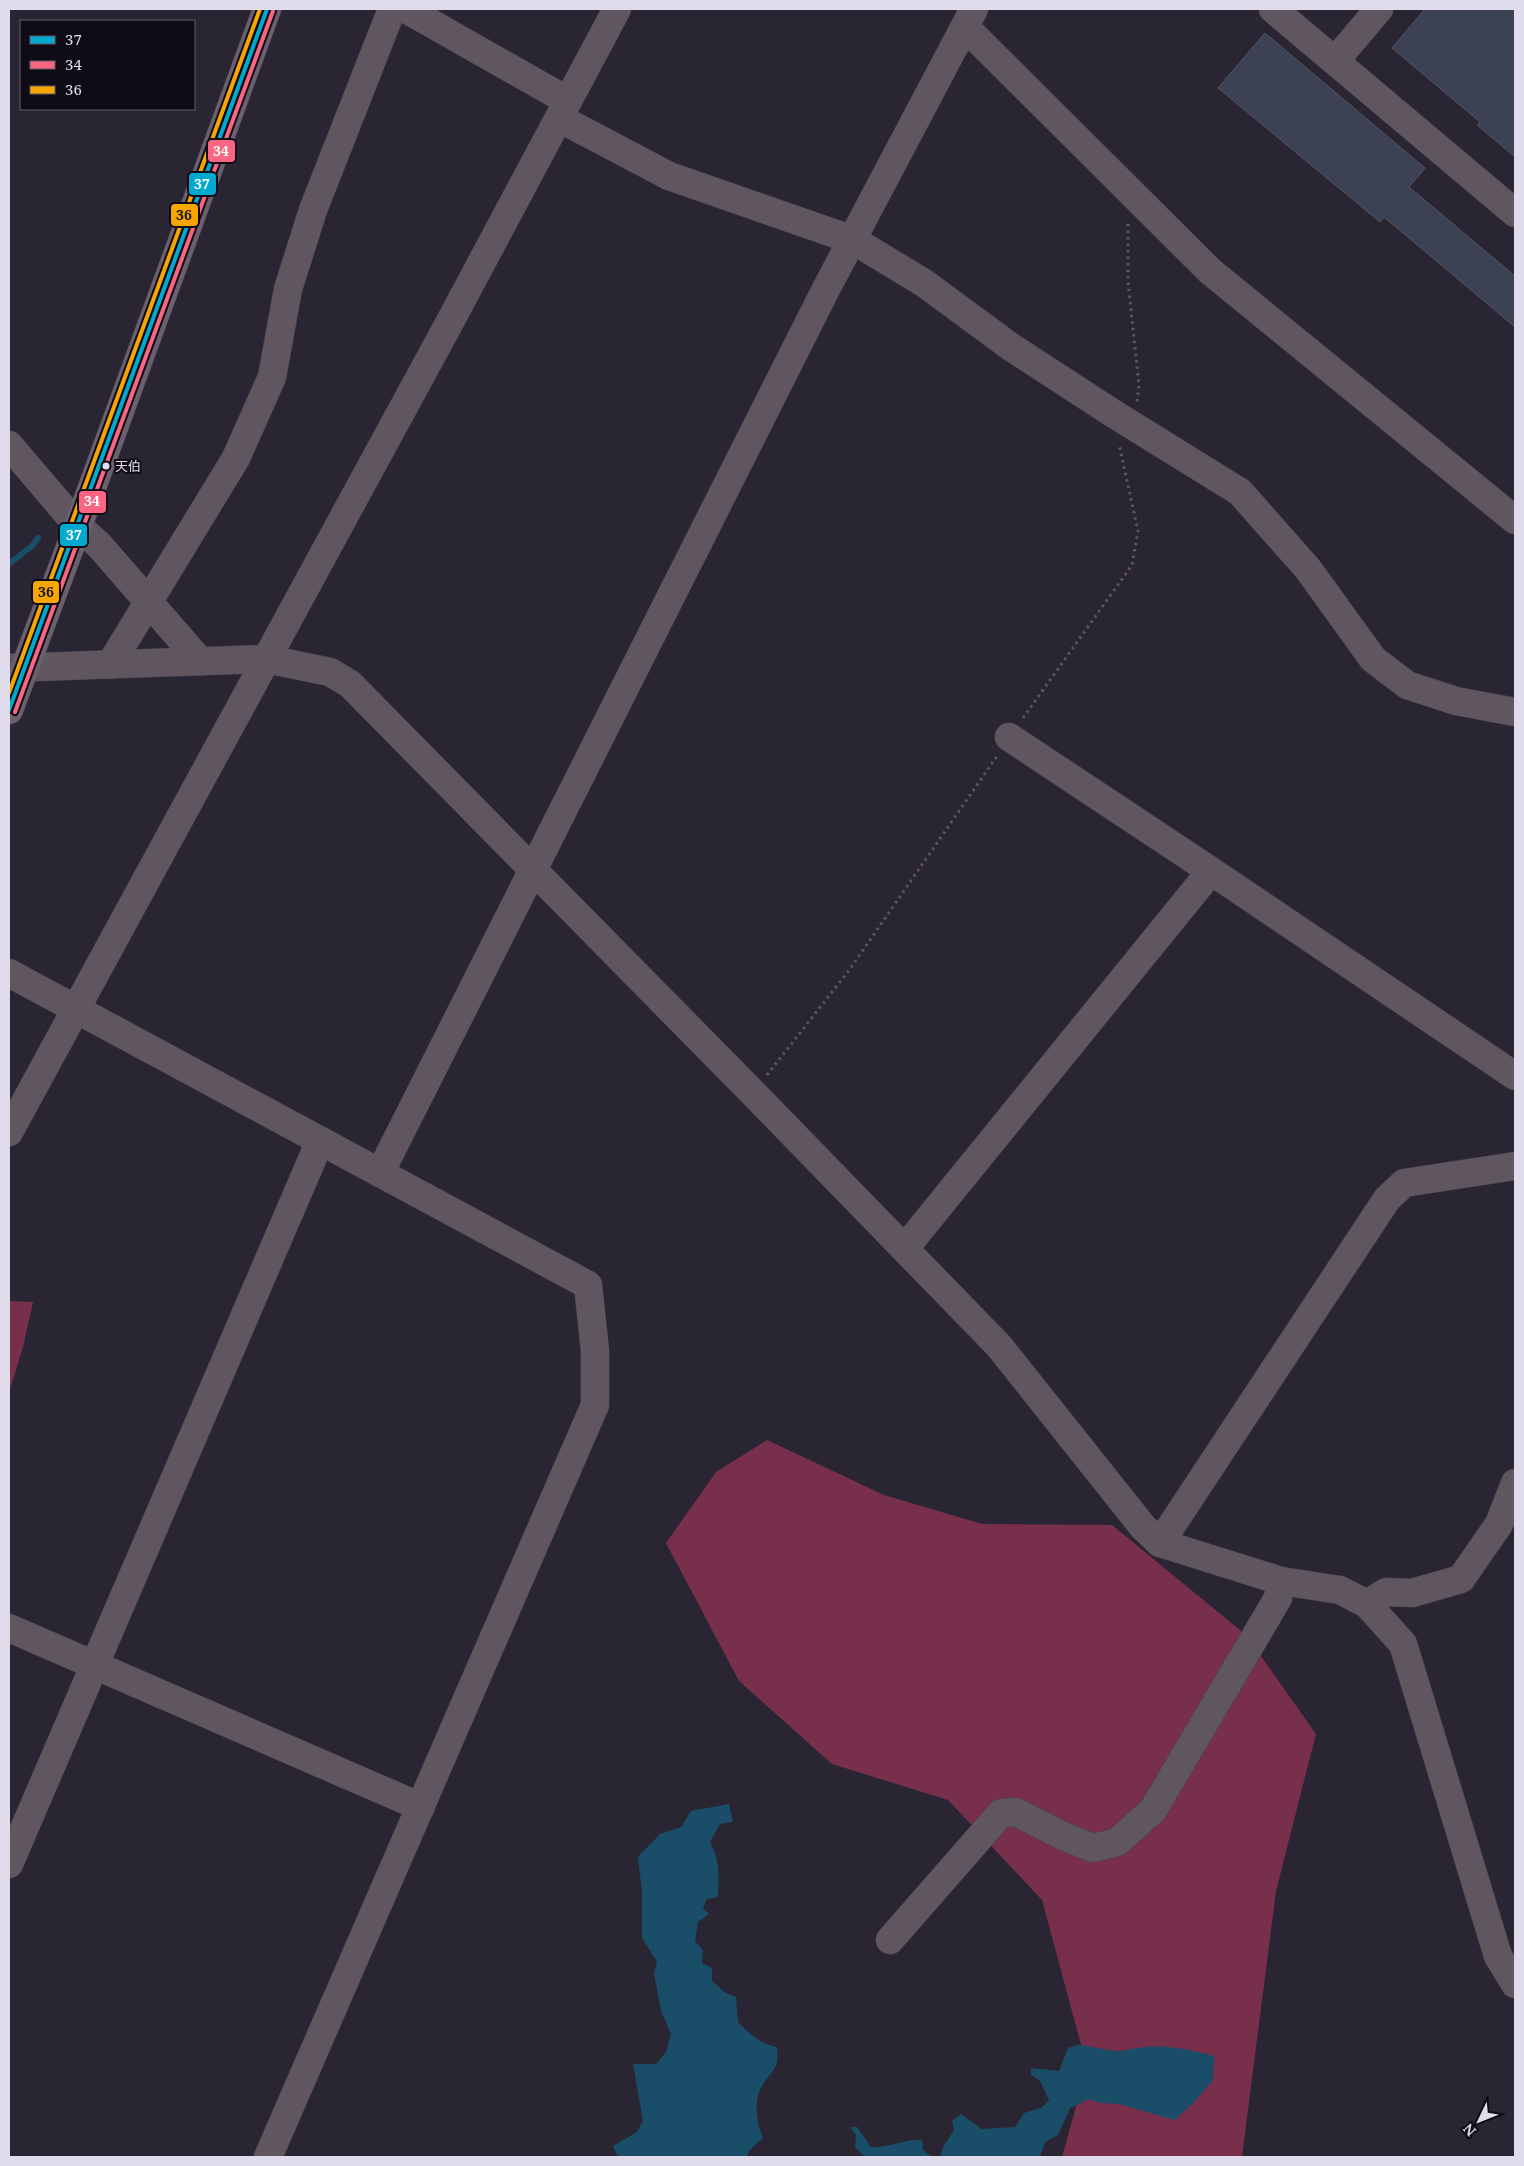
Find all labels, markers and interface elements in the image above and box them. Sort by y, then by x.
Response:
legend [20,20,195,110]
text: 37 [65,29,82,49]
text: 34 [65,54,82,74]
text: 36 [65,79,82,99]
line badge: 34 [207,139,236,163]
text: 34 [213,141,229,160]
line badge: 37 [188,172,217,196]
text: 37 [194,174,210,193]
line badge: 36 [170,203,199,227]
text: 36 [176,205,192,224]
place label: 天伯 [115,457,141,475]
marker: 天伯 [101,461,111,471]
line badge: 34 [78,490,107,514]
text: 34 [84,491,100,510]
line badge: 37 [59,523,88,547]
text: 37 [66,525,82,544]
line badge: 36 [32,580,60,604]
text: 36 [38,582,54,601]
north arrow [1454,2096,1504,2146]
text: N [1458,2120,1480,2141]

